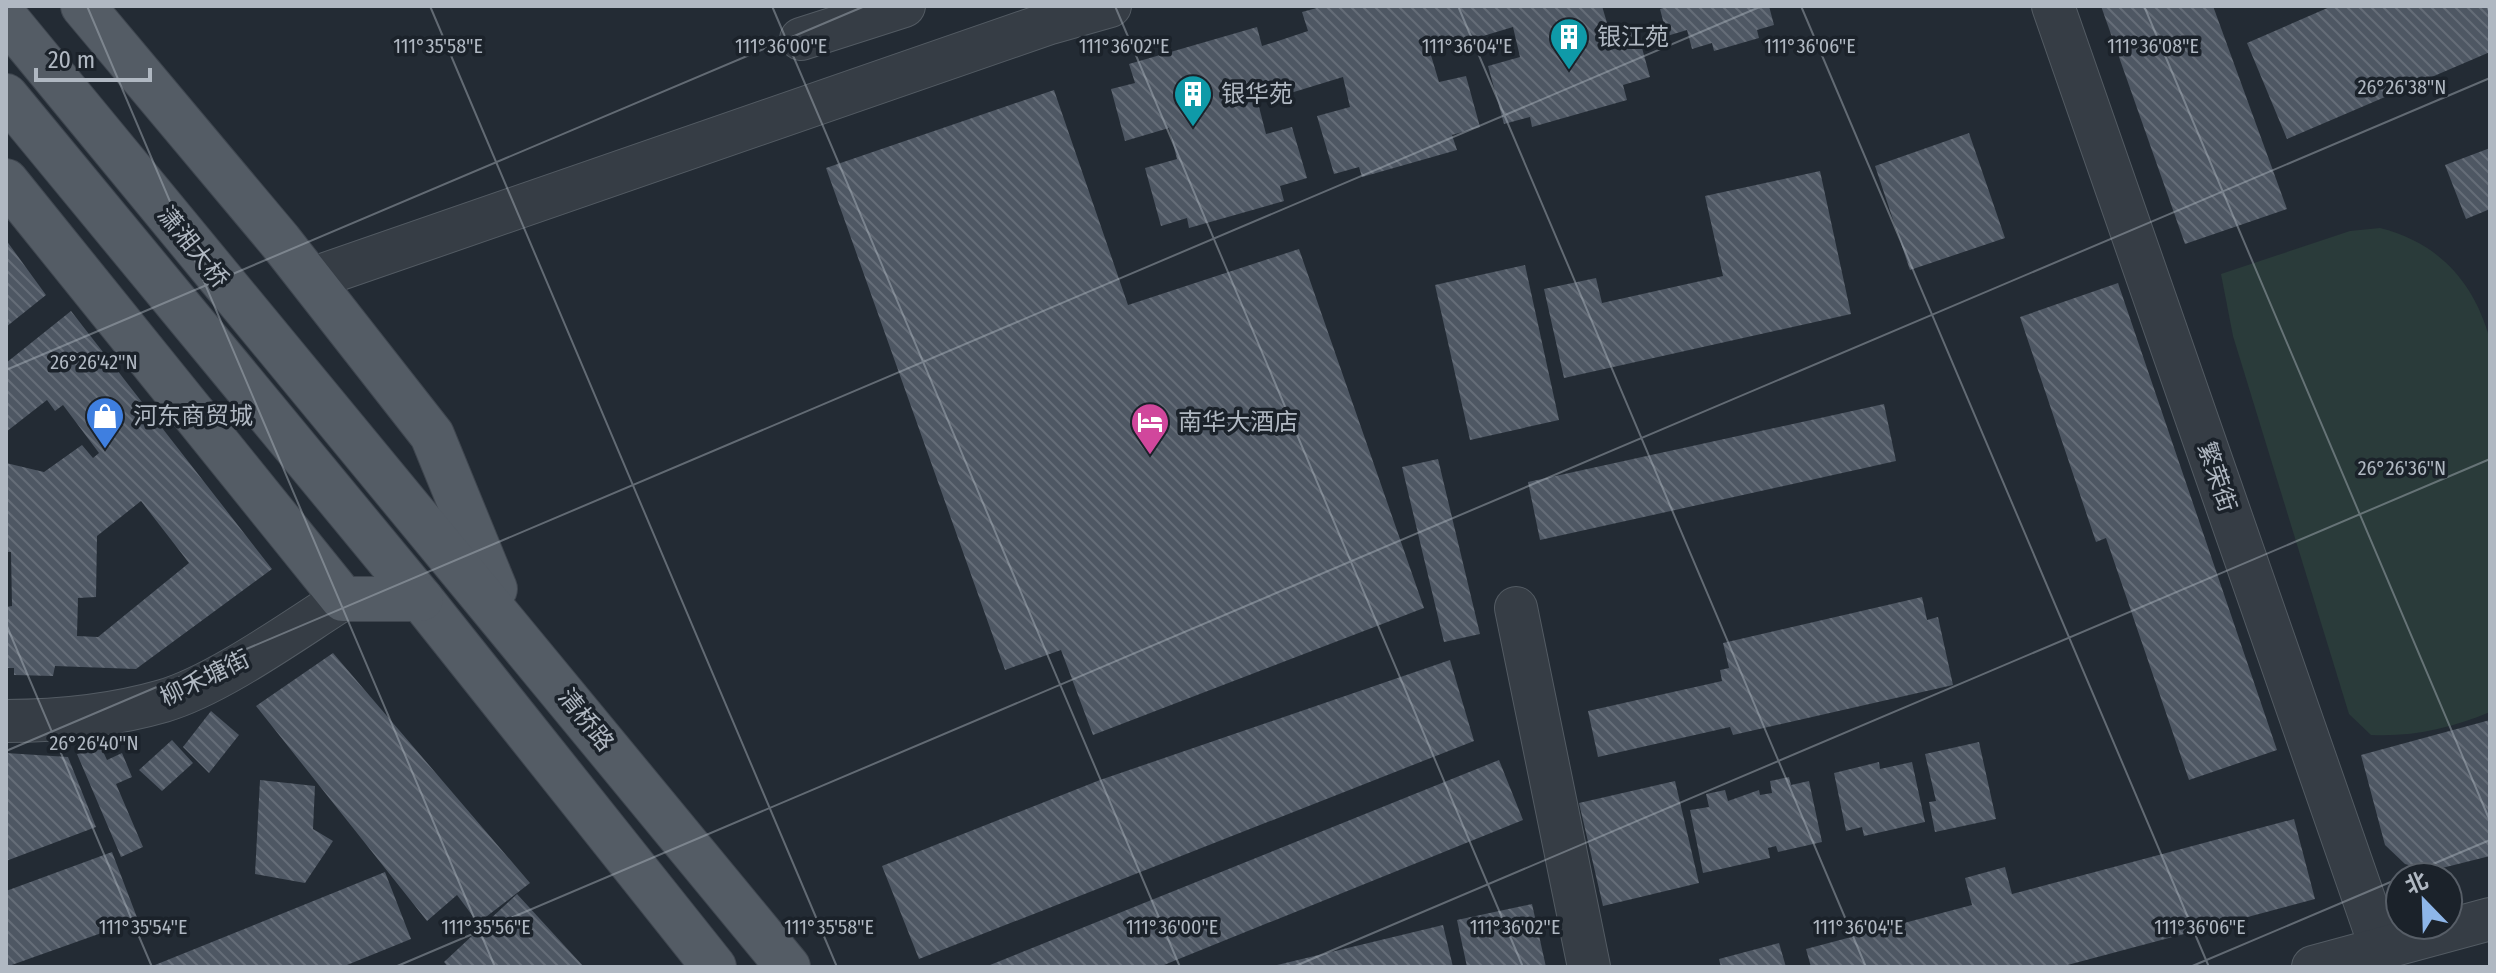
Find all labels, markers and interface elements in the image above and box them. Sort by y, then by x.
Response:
building icon: 银江苑 [1548,16,1590,71]
place label: 银江苑 [1597,23,1669,51]
scale bar [36,32,150,82]
text: 111°35'58"E [393,34,483,58]
text: 111°36'00"E [735,34,827,58]
text: 111°36'02"E [1079,34,1169,58]
text: 111°36'04"E [1422,34,1512,58]
text: 111°36'06"E [1764,34,1856,58]
text: 111°36'08"E [2107,34,2199,58]
text: 20 m [48,46,95,74]
building icon: 银华苑 [1172,73,1214,128]
text: 26°26'38"N [2358,75,2446,99]
place label: 银华苑 [1221,80,1293,108]
street label: 潇湘大桥 [152,201,234,293]
text: 26°26'42"N [50,350,138,374]
shop icon: 河东商贸城 [84,395,126,450]
hotel icon: 南华大酒店 [1129,401,1171,456]
place label: 河东商贸城 [133,402,253,430]
place label: 南华大酒店 [1178,408,1298,436]
street label: 繁荣街 [2192,438,2242,516]
text: 26°26'36"N [2358,456,2446,480]
street label: 柳禾塘街 [156,644,254,712]
street label: 清桥路 [552,683,620,757]
text: 26°26'40"N [49,731,139,755]
north arrow [2384,861,2464,941]
text: 北 [2401,866,2432,900]
text: 111°35'54"E [99,915,187,939]
text: 111°35'56"E [441,915,531,939]
text: 111°35'58"E [784,915,874,939]
text: 111°36'00"E [1126,915,1218,939]
text: 111°36'02"E [1470,915,1560,939]
text: 111°36'04"E [1813,915,1903,939]
text: 111°36'06"E [2154,915,2246,939]

